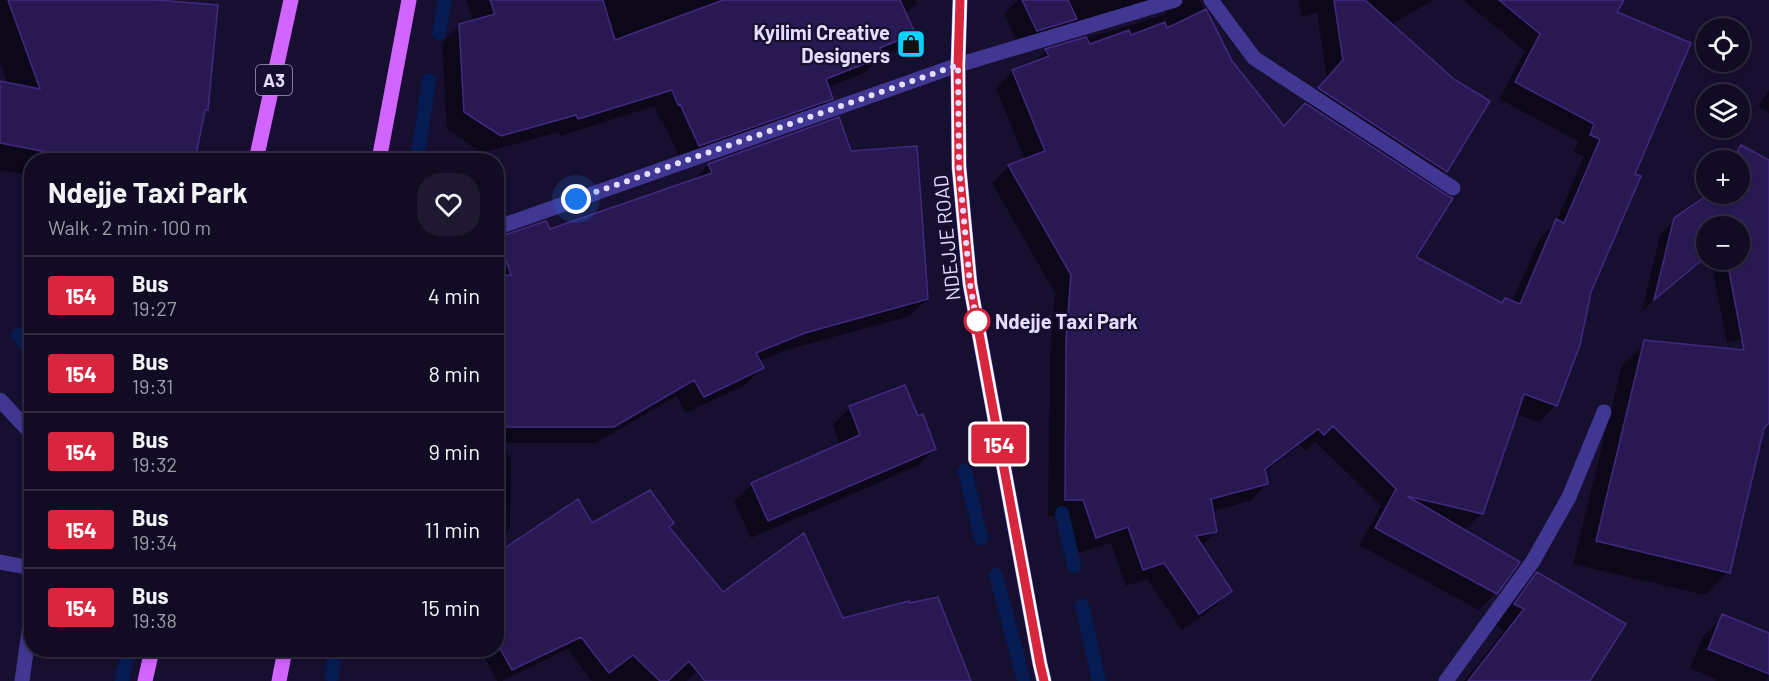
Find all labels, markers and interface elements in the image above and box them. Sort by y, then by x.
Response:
map controls [1696,18,1750,270]
button: locate [1696,18,1750,72]
place label: Kyilimi Creative Designers [753,20,890,67]
shop icon: Kyilimi Creative Designers [895,28,927,60]
road number: A3 [256,65,292,95]
button: layers [1696,84,1750,138]
button: + [1696,150,1750,204]
button: heart [417,173,480,236]
street label: NDEJJE ROAD [927,174,965,302]
text: Ndejje Taxi Park [48,175,248,209]
your location [561,184,591,214]
text: Walk · 2 min · 100 m [48,215,211,239]
button: − [1696,216,1750,270]
text: Bus [132,270,169,296]
text: 4 min [428,282,480,308]
text: 154 [65,283,97,308]
text: 19:27 [132,296,176,320]
marker: Ndejje Taxi Park [964,308,990,334]
place label: Ndejje Taxi Park [995,309,1138,333]
text: Bus [132,348,169,374]
text: 8 min [428,360,480,386]
text: 154 [65,361,97,386]
text: 19:31 [132,374,173,398]
line badge: 154 [964,424,1034,464]
text: Bus [132,426,169,452]
text: 154 [983,432,1015,457]
text: 9 min [428,438,480,464]
text: 154 [65,439,97,464]
text: 19:32 [132,452,177,476]
text: Bus [132,504,169,530]
text: 11 min [424,516,480,542]
text: 154 [65,517,97,542]
text: 19:34 [132,530,178,554]
text: Bus [132,582,169,608]
text: 15 min [421,594,480,620]
text: 154 [65,595,97,620]
text: 19:38 [132,608,177,632]

